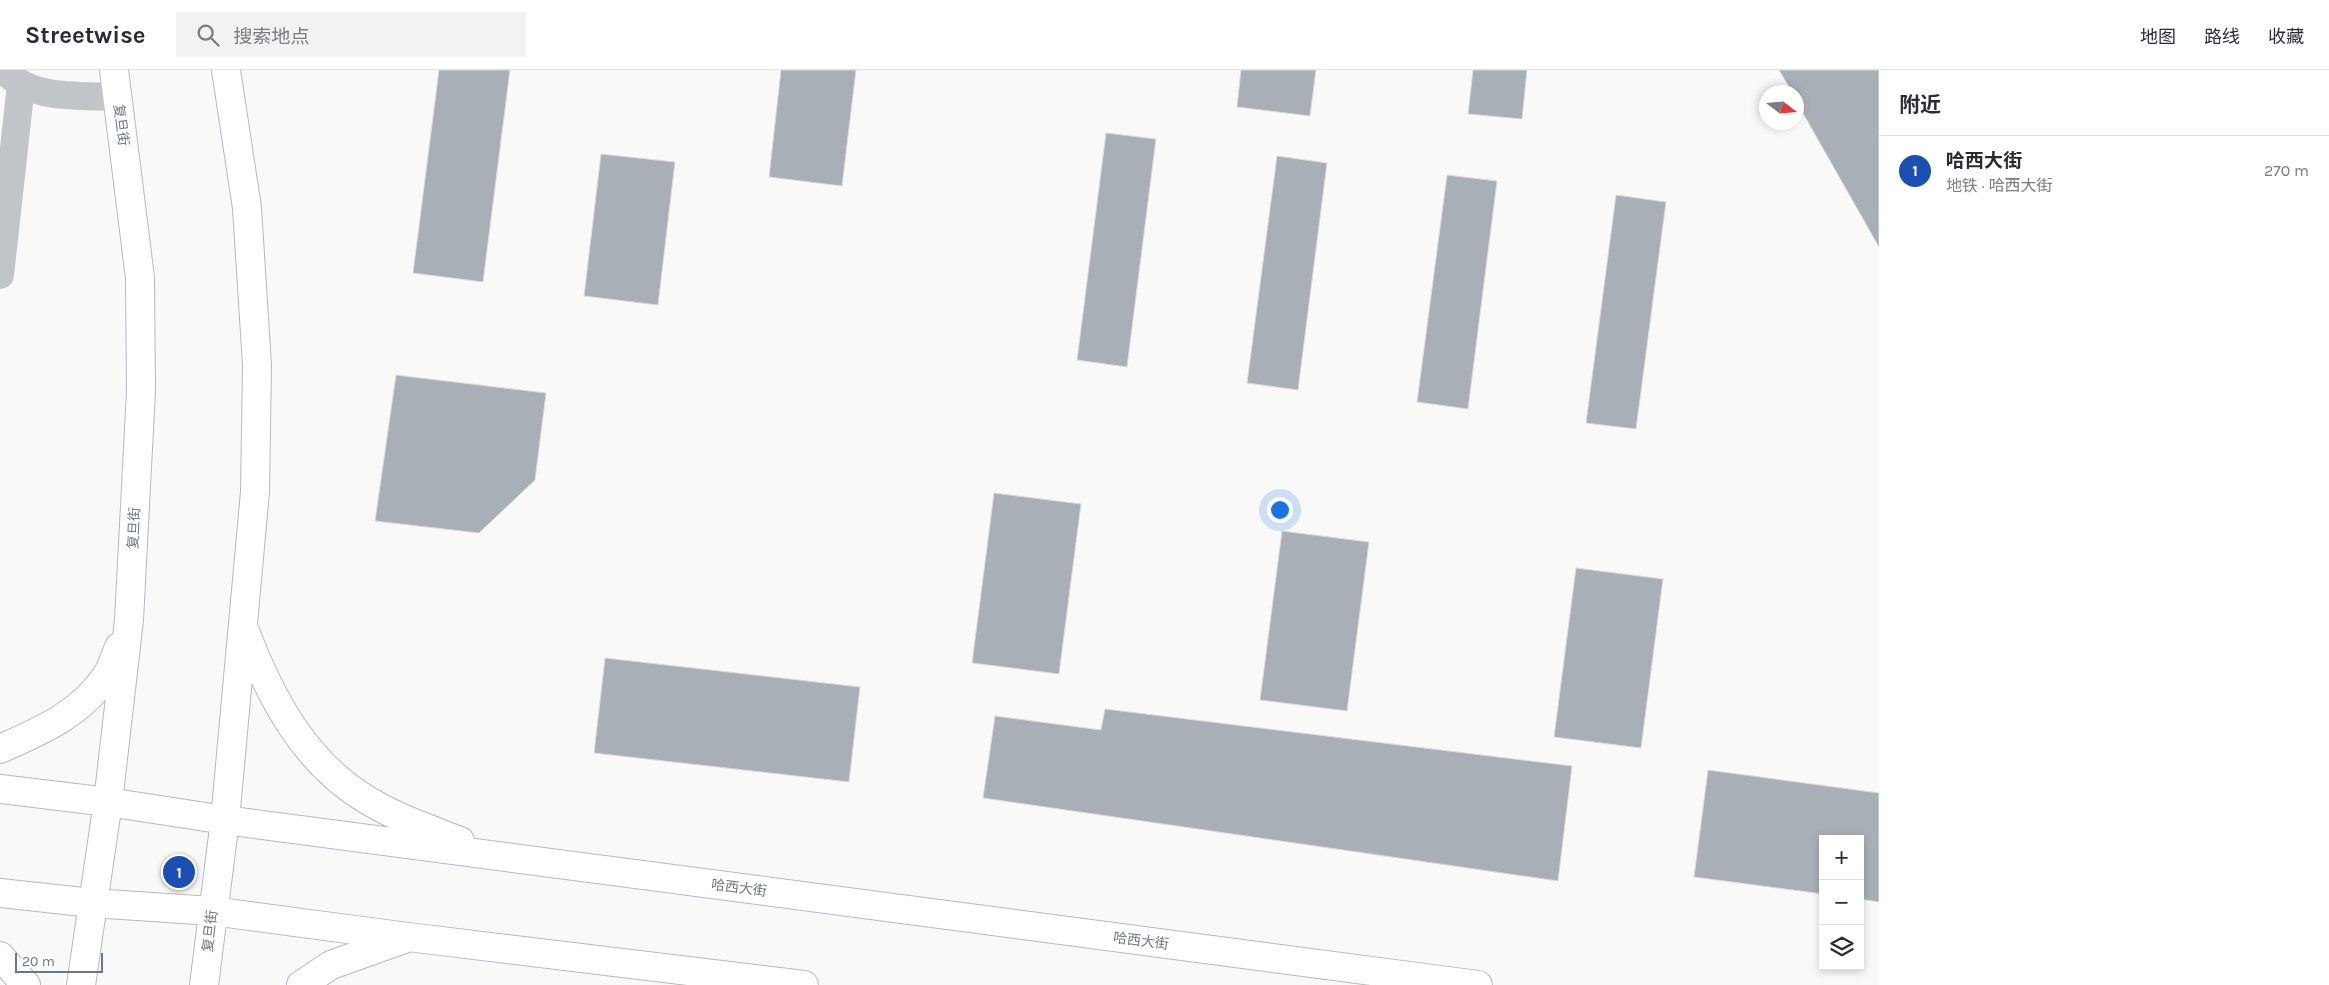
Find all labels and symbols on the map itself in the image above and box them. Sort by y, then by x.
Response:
north arrow [1759,85,1804,130]
street label: 复旦街 [110,103,132,147]
your location [1267,497,1293,523]
street label: 复旦街 [124,507,144,549]
pin: 1 [163,853,195,891]
street label: 哈西大街 [710,876,768,900]
street label: 复旦街 [199,909,221,953]
street label: 哈西大街 [1112,929,1170,953]
scale bar [15,950,102,973]

